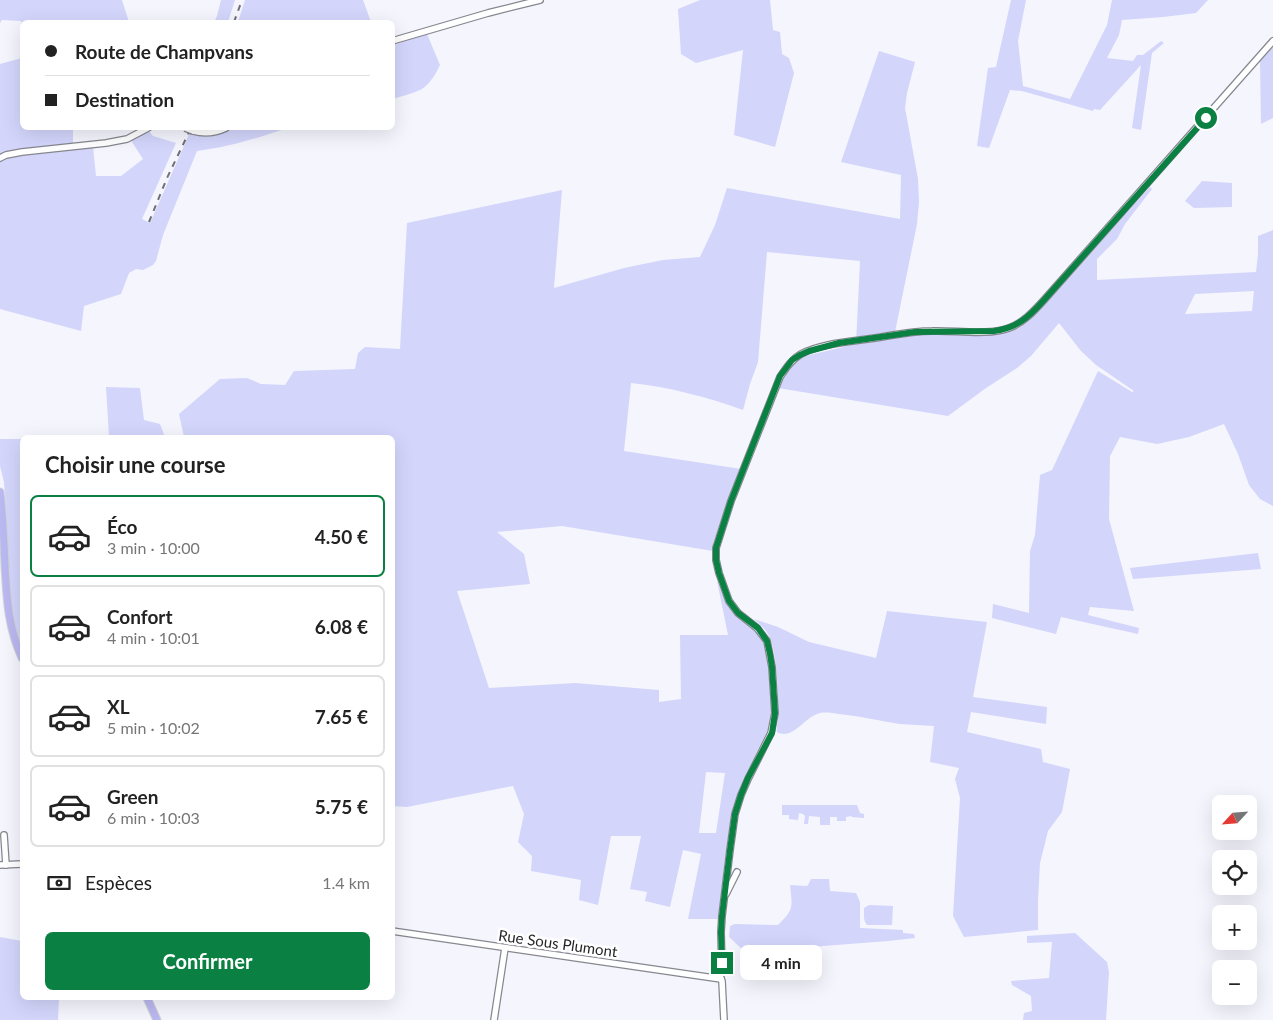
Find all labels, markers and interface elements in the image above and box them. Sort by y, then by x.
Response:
text: Route de Champvans [75,40,253,63]
text: Destination [75,88,174,111]
route start [1195,107,1217,129]
text: Choisir une course [45,451,226,478]
icon: car [47,514,92,559]
text: Éco [107,515,137,538]
text: 4.50 € [315,525,368,548]
text: 3 min · 10:00 [107,538,200,557]
icon: car [47,604,92,649]
text: Confort [107,605,172,628]
text: 6.08 € [315,615,368,638]
text: 4 min · 10:01 [107,628,200,647]
icon: car [47,694,92,739]
text: XL [107,695,130,718]
text: 7.65 € [315,705,368,728]
text: 5 min · 10:02 [107,718,200,737]
icon: car [47,784,92,829]
text: Green [107,785,158,808]
text: 5.75 € [315,795,368,818]
north arrow [1212,795,1258,840]
map controls [1212,795,1257,1005]
text: 6 min · 10:03 [107,808,200,827]
button: locate [1212,850,1257,895]
icon: cash [45,869,73,897]
text: Espèces [85,871,152,894]
text: 1.4 km [322,873,370,892]
button: + [1212,905,1257,950]
street label: Rue Sous Plumont [497,926,619,960]
button: Confirmer [45,932,370,990]
callout: 4 min [740,946,822,980]
route end [711,952,733,974]
text: 4 min [761,953,801,972]
button: − [1212,960,1257,1005]

